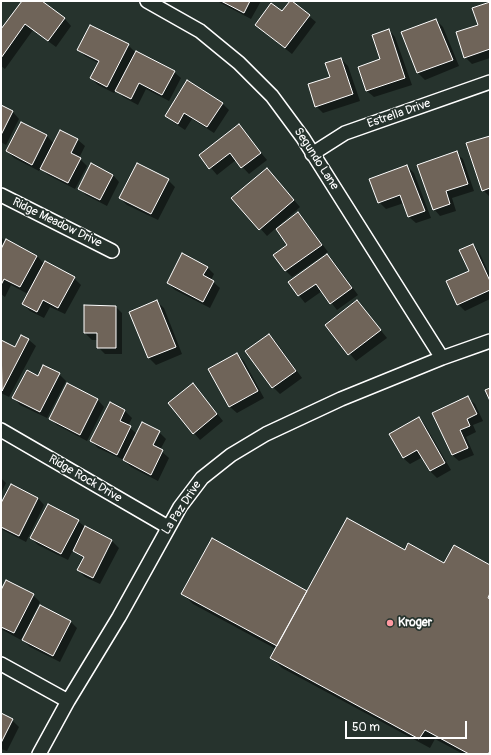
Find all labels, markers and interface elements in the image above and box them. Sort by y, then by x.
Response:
street label: Estrella Drive [365,96,433,132]
street label: Segundo Lane [291,125,341,193]
street label: Ridge Meadow Drive [10,195,104,251]
street label: Ridge Rock Drive [46,452,124,506]
street label: La Paz Drive [159,478,205,538]
place label: Kroger [398,616,432,630]
marker: Kroger [385,618,395,628]
scale bar [347,713,469,739]
text: 50 m [352,720,380,735]

